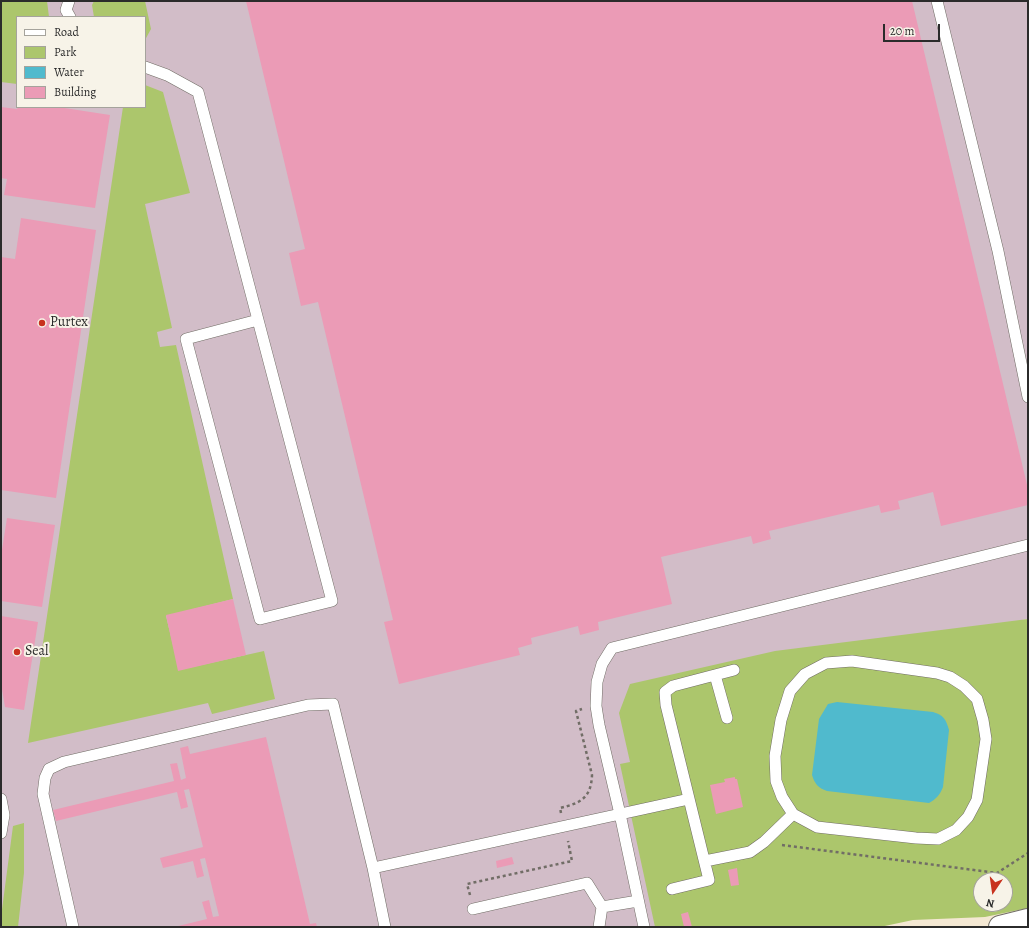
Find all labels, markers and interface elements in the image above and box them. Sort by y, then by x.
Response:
legend [16,16,146,108]
scale bar [885,16,942,42]
text: 20 m [890,23,914,39]
text: Road [54,24,79,40]
text: Park [54,44,77,60]
text: Water [54,64,84,80]
text: Building [54,84,96,100]
place label: Purtex [50,315,88,331]
marker: Purtex [37,318,47,328]
place label: Seal [25,644,48,660]
marker: Seal [12,647,22,657]
north arrow [973,872,1013,912]
text: N [985,895,996,911]

